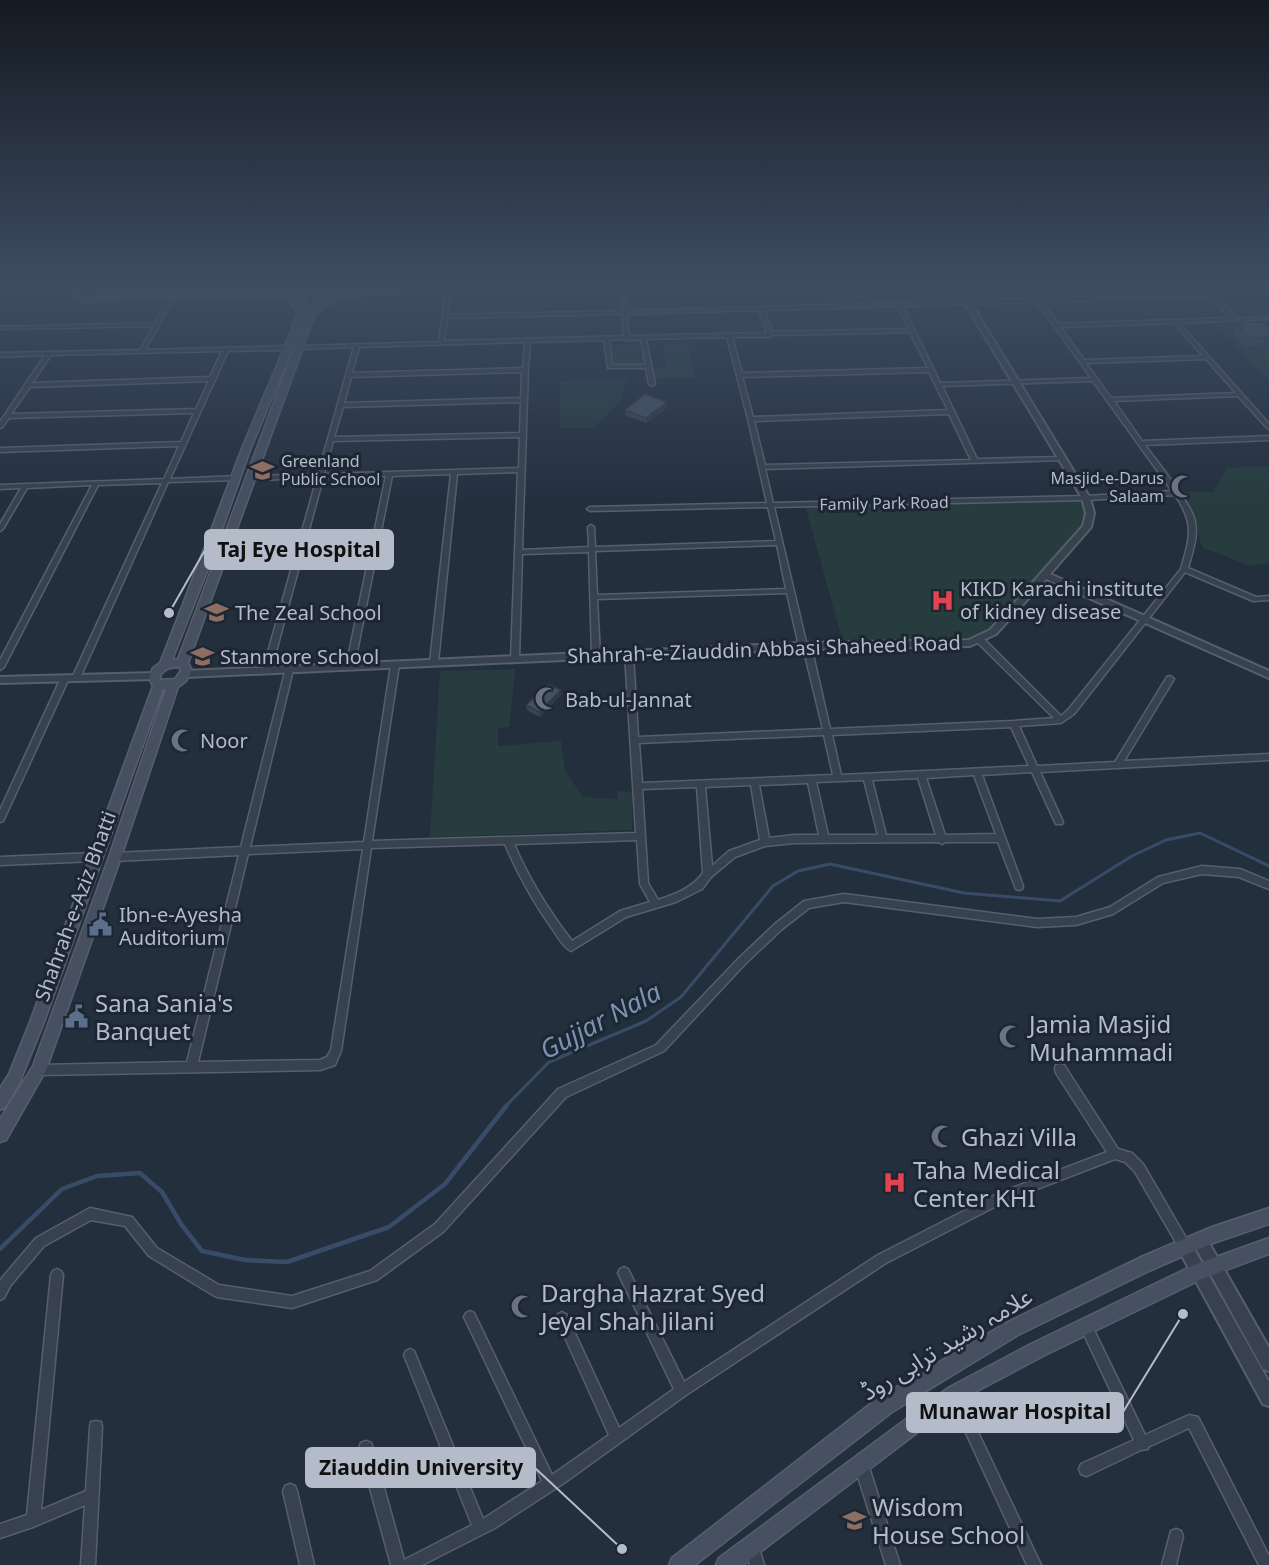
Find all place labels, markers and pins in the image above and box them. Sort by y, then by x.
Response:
place label: Greenland Public School [281,450,380,490]
school or university icon: Greenland Public School [250,457,276,483]
place label: Masjid-e-Darus Salaam [1051,467,1164,507]
mosque icon: Masjid-e-Darus Salaam [1169,474,1195,500]
callout: Taj Eye Hospital [205,530,393,569]
place label: KIKD Karachi institute of kidney disease [960,575,1164,625]
hospital icon: KIKD Karachi institute of kidney disease [929,587,955,613]
school or university icon: The Zeal School [204,599,230,625]
place label: The Zeal School [235,599,382,626]
school or university icon: Stanmore School [189,643,215,669]
place label: Stanmore School [220,643,379,670]
mosque icon: Bab-ul-Jannat [534,686,560,712]
place label: Bab-ul-Jannat [565,686,692,713]
mosque icon: Noor [169,727,195,753]
place label: Noor [200,727,248,754]
place label: Ibn-e-Ayesha Auditorium [119,901,242,951]
public building icon: Ibn-e-Ayesha Auditorium [88,912,114,938]
place label: Sana Sania's Banquet [95,986,233,1047]
public building icon: Sana Sania's Banquet [64,1003,90,1029]
place label: Jamia Masjid Muhammadi [1027,1007,1173,1068]
mosque icon: Jamia Masjid Muhammadi [998,1024,1024,1050]
place label: Ghazi Villa [961,1120,1077,1153]
mosque icon: Ghazi Villa [930,1123,956,1149]
place label: Taha Medical Center KHI [913,1153,1060,1214]
hospital icon: Taha Medical Center KHI [882,1170,908,1196]
place label: Dargha Hazrat Syed Jeyal Shah Jilani [539,1276,765,1337]
mosque icon: Dargha Hazrat Syed Jeyal Shah Jilani [510,1293,536,1319]
callout: Munawar Hospital [907,1393,1123,1432]
callout: Ziauddin University [306,1448,535,1487]
place label: Wisdom House School [872,1490,1025,1551]
school or university icon: Wisdom House School [841,1507,867,1533]

